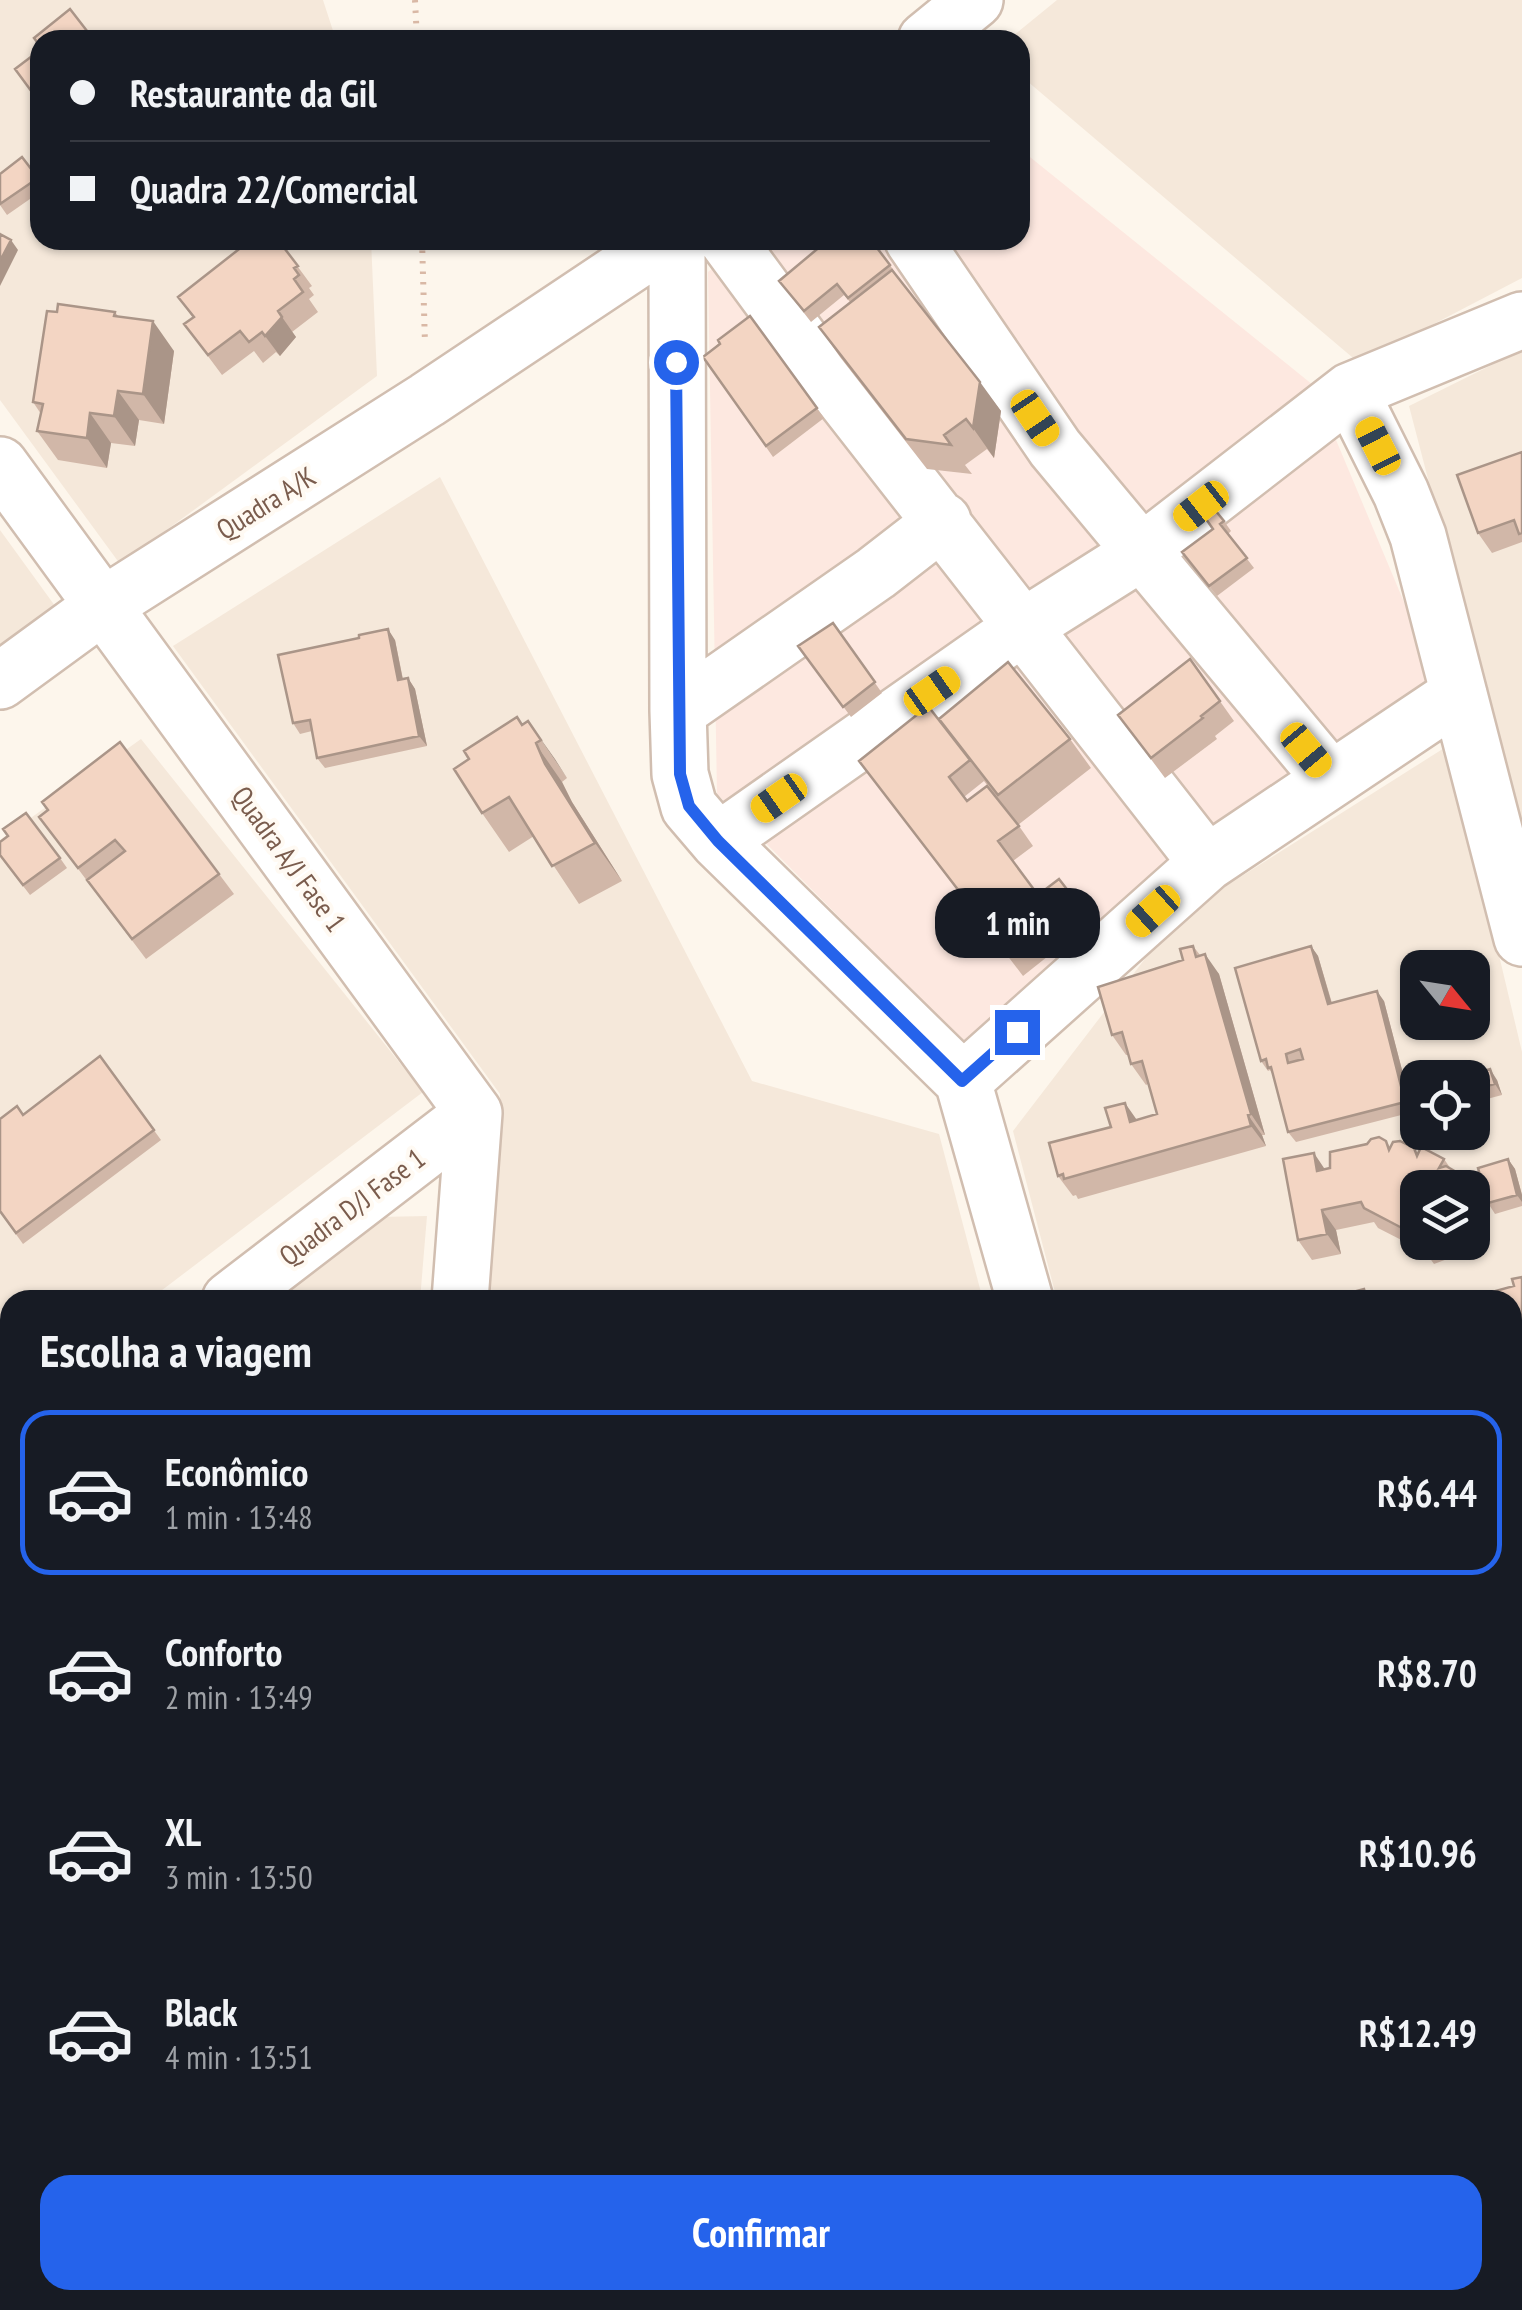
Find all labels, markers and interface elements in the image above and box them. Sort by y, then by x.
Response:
text: Restaurante da Gil [130,68,377,117]
text: Quadra 22/Comercial [130,164,417,213]
route start [654,340,699,385]
car [1006,385,1064,451]
car [1351,412,1405,480]
street label: Quadra A/K [209,458,322,547]
car [1168,476,1234,536]
car [899,662,965,720]
car [1275,717,1337,783]
car [746,769,812,827]
street label: Quadra A/J Fase 1 [224,778,355,939]
car [1121,880,1185,942]
callout: 1 min [934,887,1100,957]
text: 1 min [985,902,1050,944]
north arrow [1400,950,1490,1040]
map controls [1400,950,1490,1260]
route end [995,1010,1040,1055]
button: locate [1400,1060,1490,1150]
street label: Quadra D/J Fase 1 [271,1140,432,1274]
button: layers [1400,1170,1490,1260]
text: Escolha a viagem [40,1321,312,1379]
text: Econômico [165,1447,309,1496]
icon: car [45,1448,135,1538]
text: R$6.44 [1377,1468,1477,1517]
text: 1 min · 13:48 [165,1496,313,1538]
text: Conforto [165,1627,282,1676]
icon: car [45,1628,135,1718]
text: R$8.70 [1377,1648,1477,1697]
text: 2 min · 13:49 [165,1676,313,1718]
text: XL [165,1807,201,1856]
icon: car [45,1808,135,1898]
text: R$10.96 [1359,1828,1477,1877]
text: 3 min · 13:50 [165,1856,313,1898]
text: Black [165,1987,238,2036]
icon: car [45,1988,135,2078]
text: R$12.49 [1359,2008,1477,2057]
text: 4 min · 13:51 [165,2036,313,2078]
button: Confirmar [40,2175,1482,2290]

